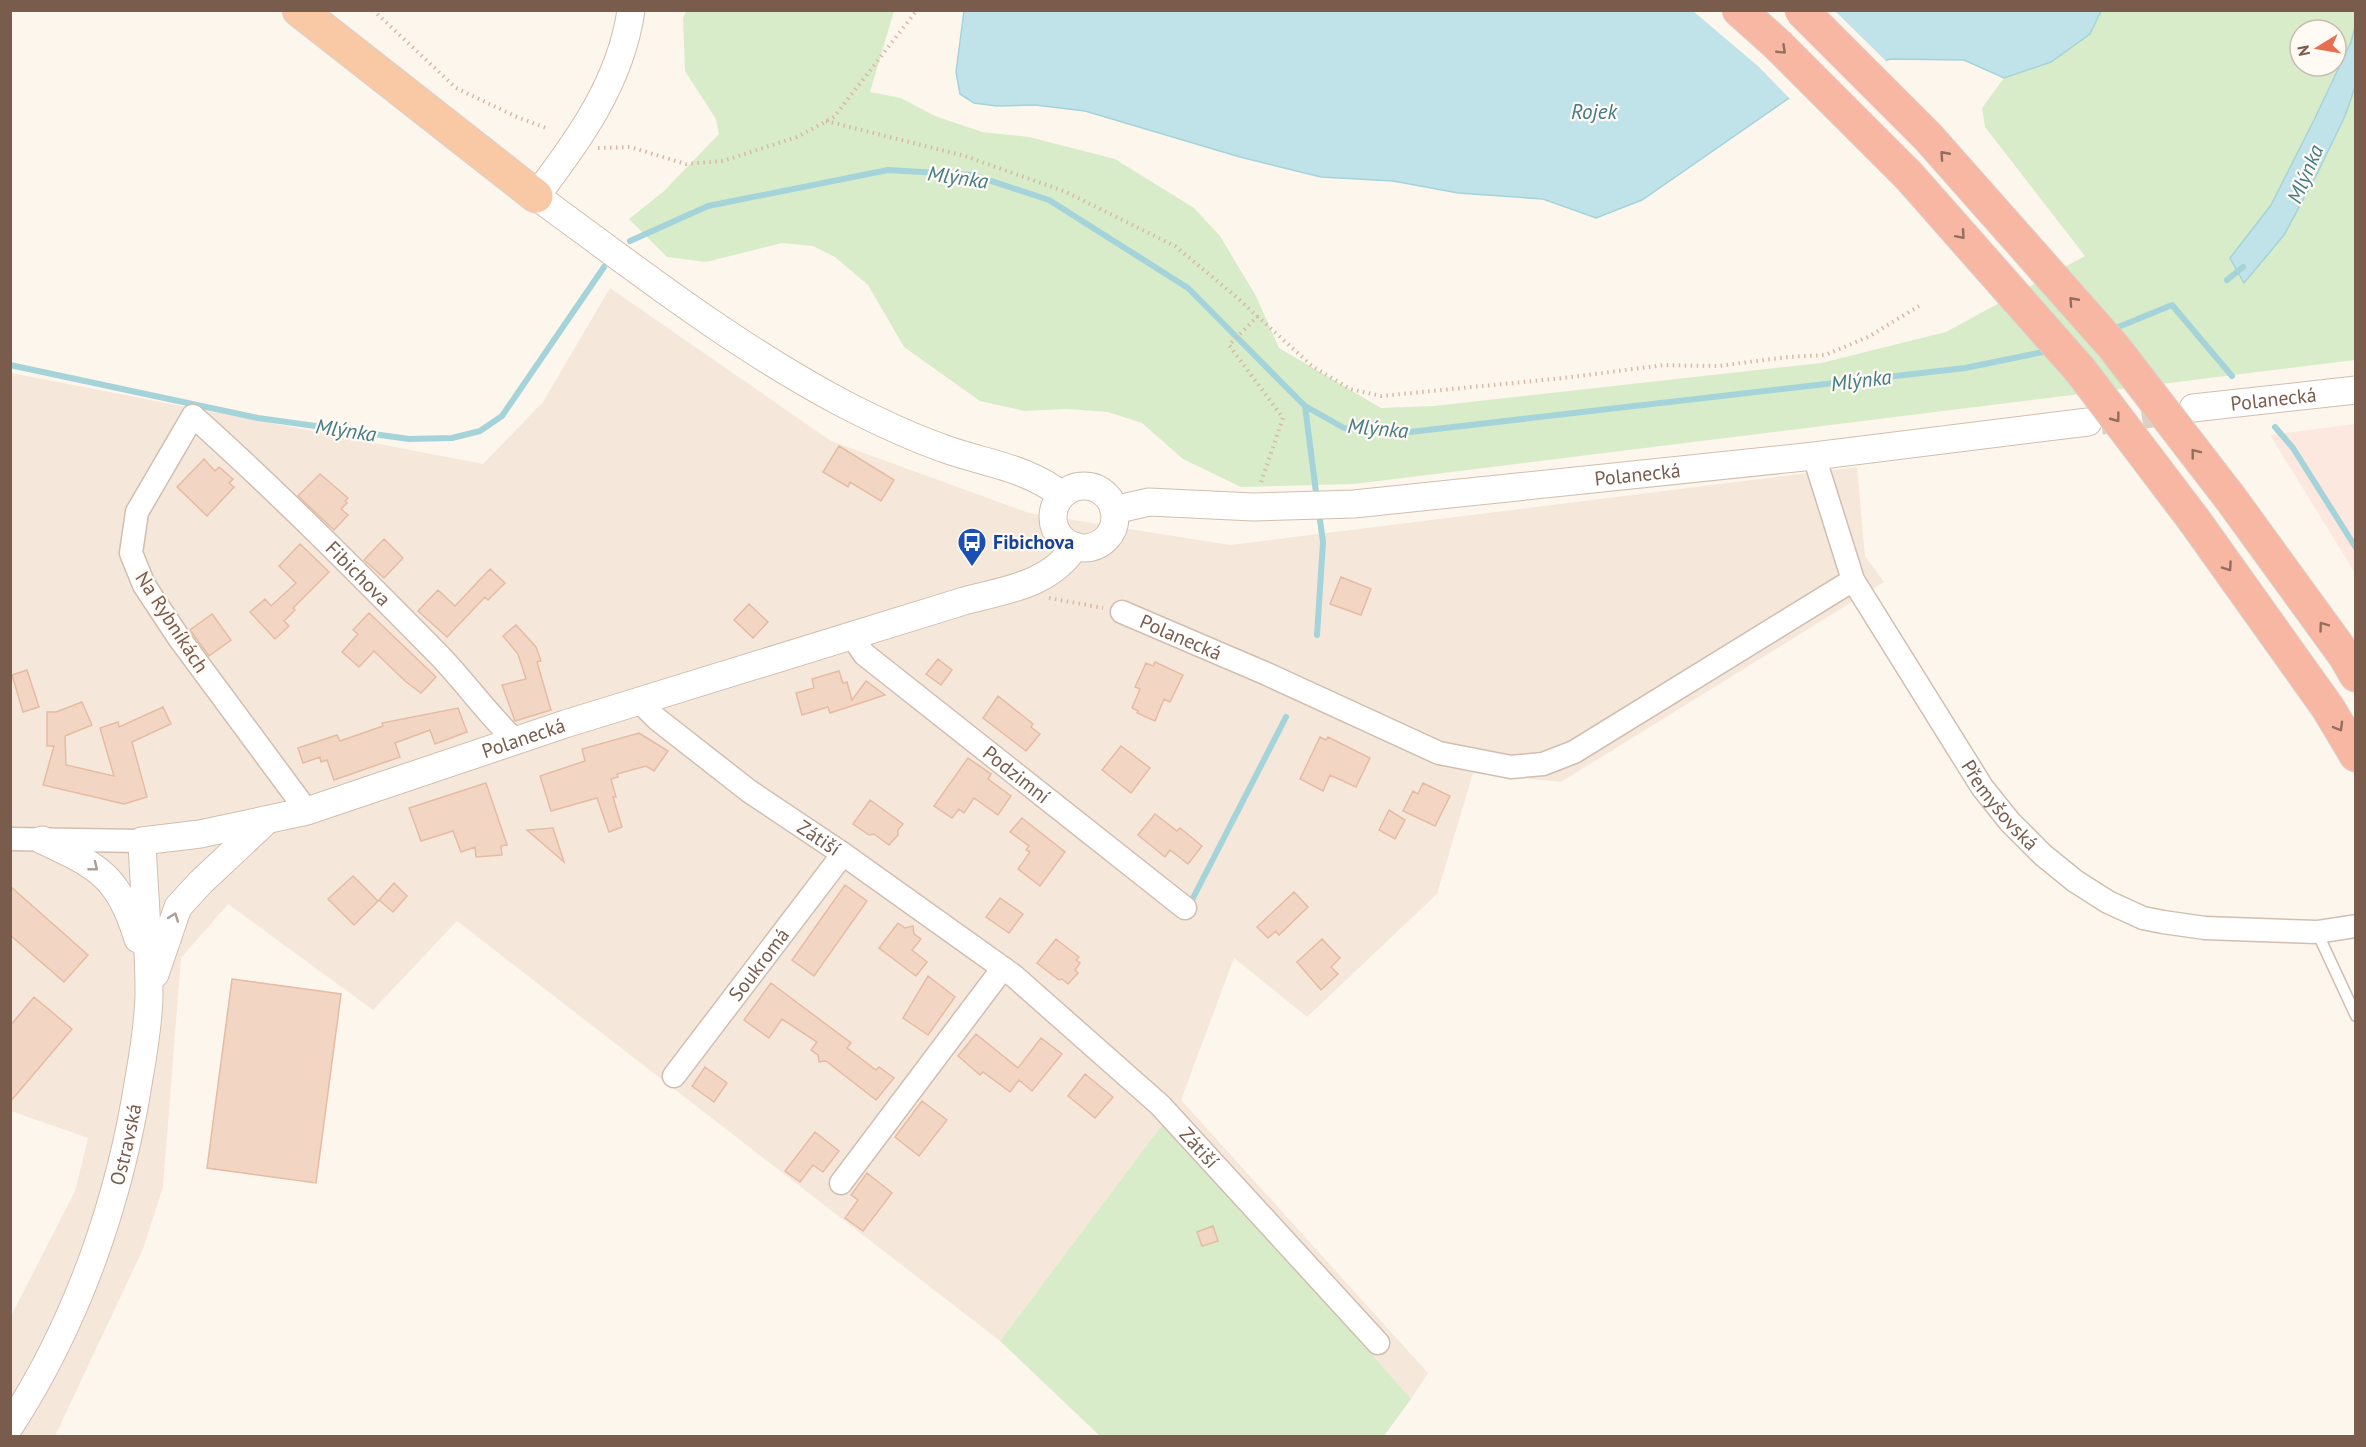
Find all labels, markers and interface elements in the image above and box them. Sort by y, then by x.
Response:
north arrow [2288,18,2348,78]
one-way arrow [1775,42,1786,53]
text: N [2292,44,2314,58]
water label: Rojek [1571,98,1618,125]
water label: Mlýnka [2281,140,2330,207]
one-way arrow [1940,152,1951,162]
water label: Mlýnka [926,159,991,195]
one-way arrow [1954,228,1965,239]
one-way arrow [2069,298,2080,308]
water label: Mlýnka [1829,363,1894,397]
street label: Polanecká [2229,381,2318,417]
one-way arrow [2109,411,2120,422]
water label: Mlýnka [314,412,379,448]
water label: Mlýnka [1347,412,1410,444]
one-way arrow [2192,449,2203,460]
street label: Polanecká [1593,457,1682,492]
bus stop icon: Fibichova [956,526,988,568]
place label: Fibichova [993,529,1074,555]
street label: Fibichova [320,535,396,612]
one-way arrow [2221,561,2232,572]
street label: Na Rybníkách [130,566,214,678]
street label: Polanecká [1136,608,1226,666]
one-way arrow [2319,622,2330,633]
street label: Polanecká [478,712,569,764]
one-way arrow [2332,721,2344,731]
street label: Podzimní [977,740,1055,809]
street label: Přemyšovská [1955,755,2044,856]
street label: Zátiší [792,814,846,862]
one-way arrow [87,860,98,871]
one-way arrow [166,912,179,923]
street label: Soukromá [723,923,795,1006]
street label: Ostravská [104,1101,147,1188]
street label: Zátiší [1174,1122,1225,1174]

